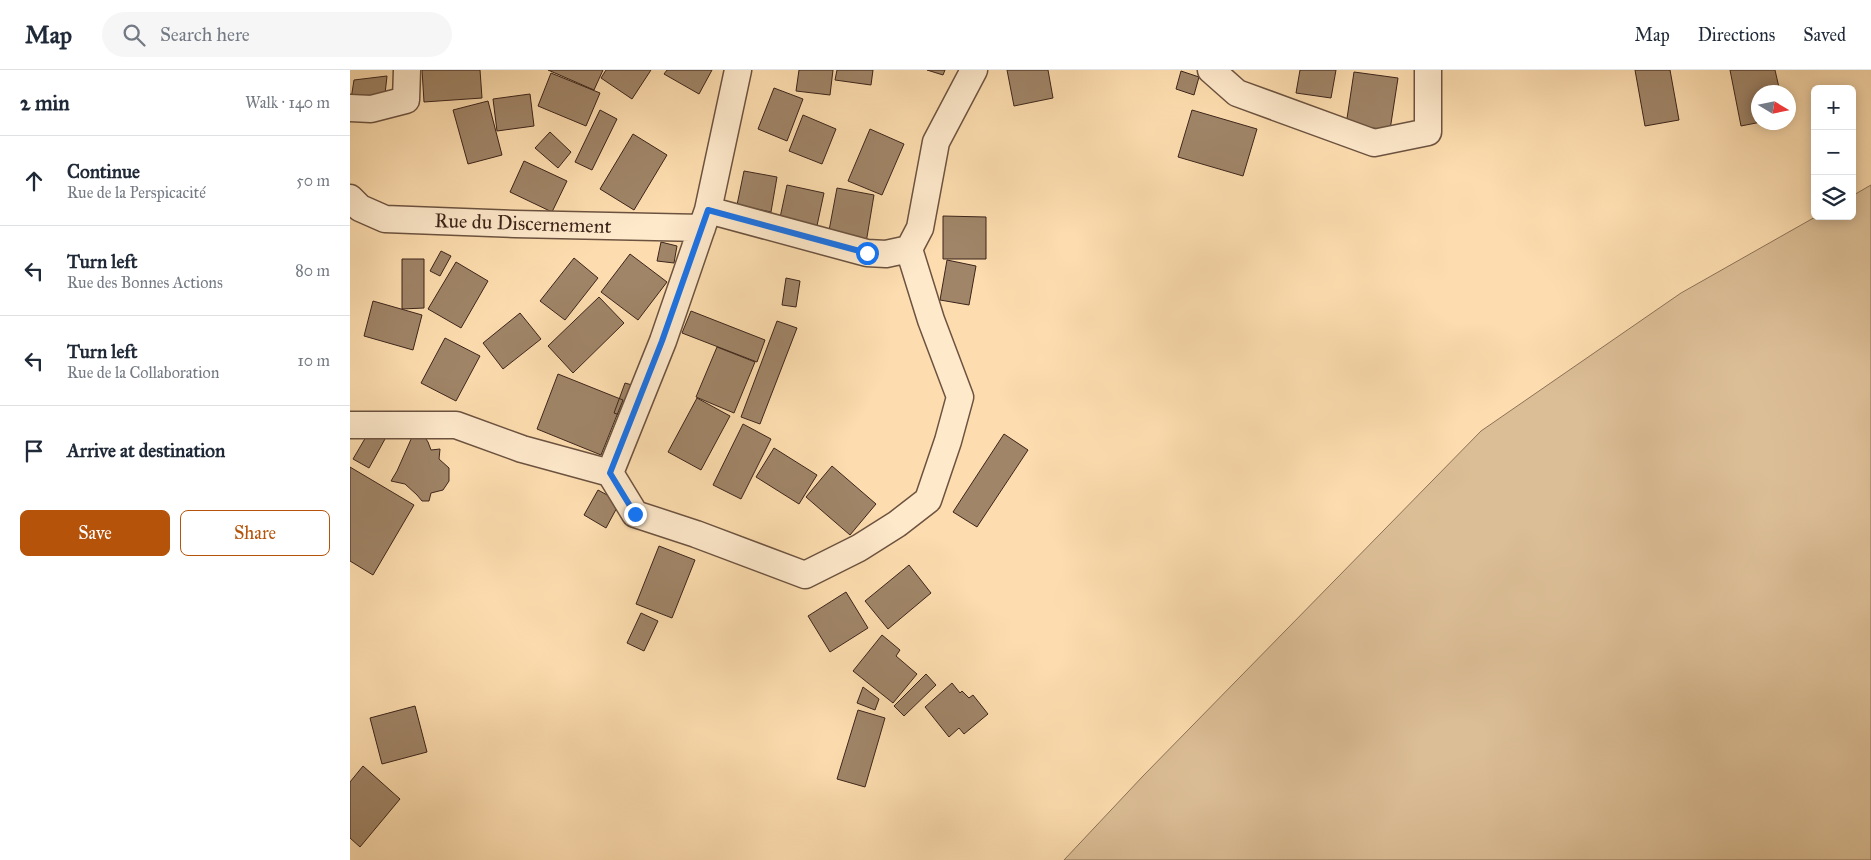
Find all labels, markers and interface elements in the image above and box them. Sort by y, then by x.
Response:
search box [102,12,452,57]
text: Map [25,20,72,50]
icon: search [120,21,148,49]
text: Search here [160,23,250,46]
text: Map [1634,24,1670,46]
text: Directions [1698,24,1775,46]
text: Saved [1803,24,1846,46]
north arrow [1751,85,1796,130]
map controls [1811,85,1856,220]
button: + [1811,85,1856,130]
text: 2 min [20,90,70,116]
text: Walk · 140 m [245,93,330,112]
button: − [1811,130,1856,175]
text: Continue [67,160,140,183]
icon: ahead [20,167,48,195]
text: 50 m [296,171,330,190]
button: layers [1811,175,1856,220]
text: Rue de la Perspicacité [67,183,206,202]
street label: Rue du Discernement [434,208,612,238]
route start [856,242,879,265]
text: Turn left [67,250,137,273]
icon: left [20,257,48,285]
text: 80 m [295,261,330,280]
text: Rue des Bonnes Actions [67,273,223,292]
text: Turn left [67,340,137,363]
icon: left [20,347,48,375]
text: 10 m [298,351,330,370]
text: Rue de la Collaboration [67,363,219,382]
icon: arrive [20,437,48,465]
text: Arrive at destination [67,439,225,462]
route end [624,503,647,526]
button: Save [20,510,170,556]
button: Share [180,510,330,556]

